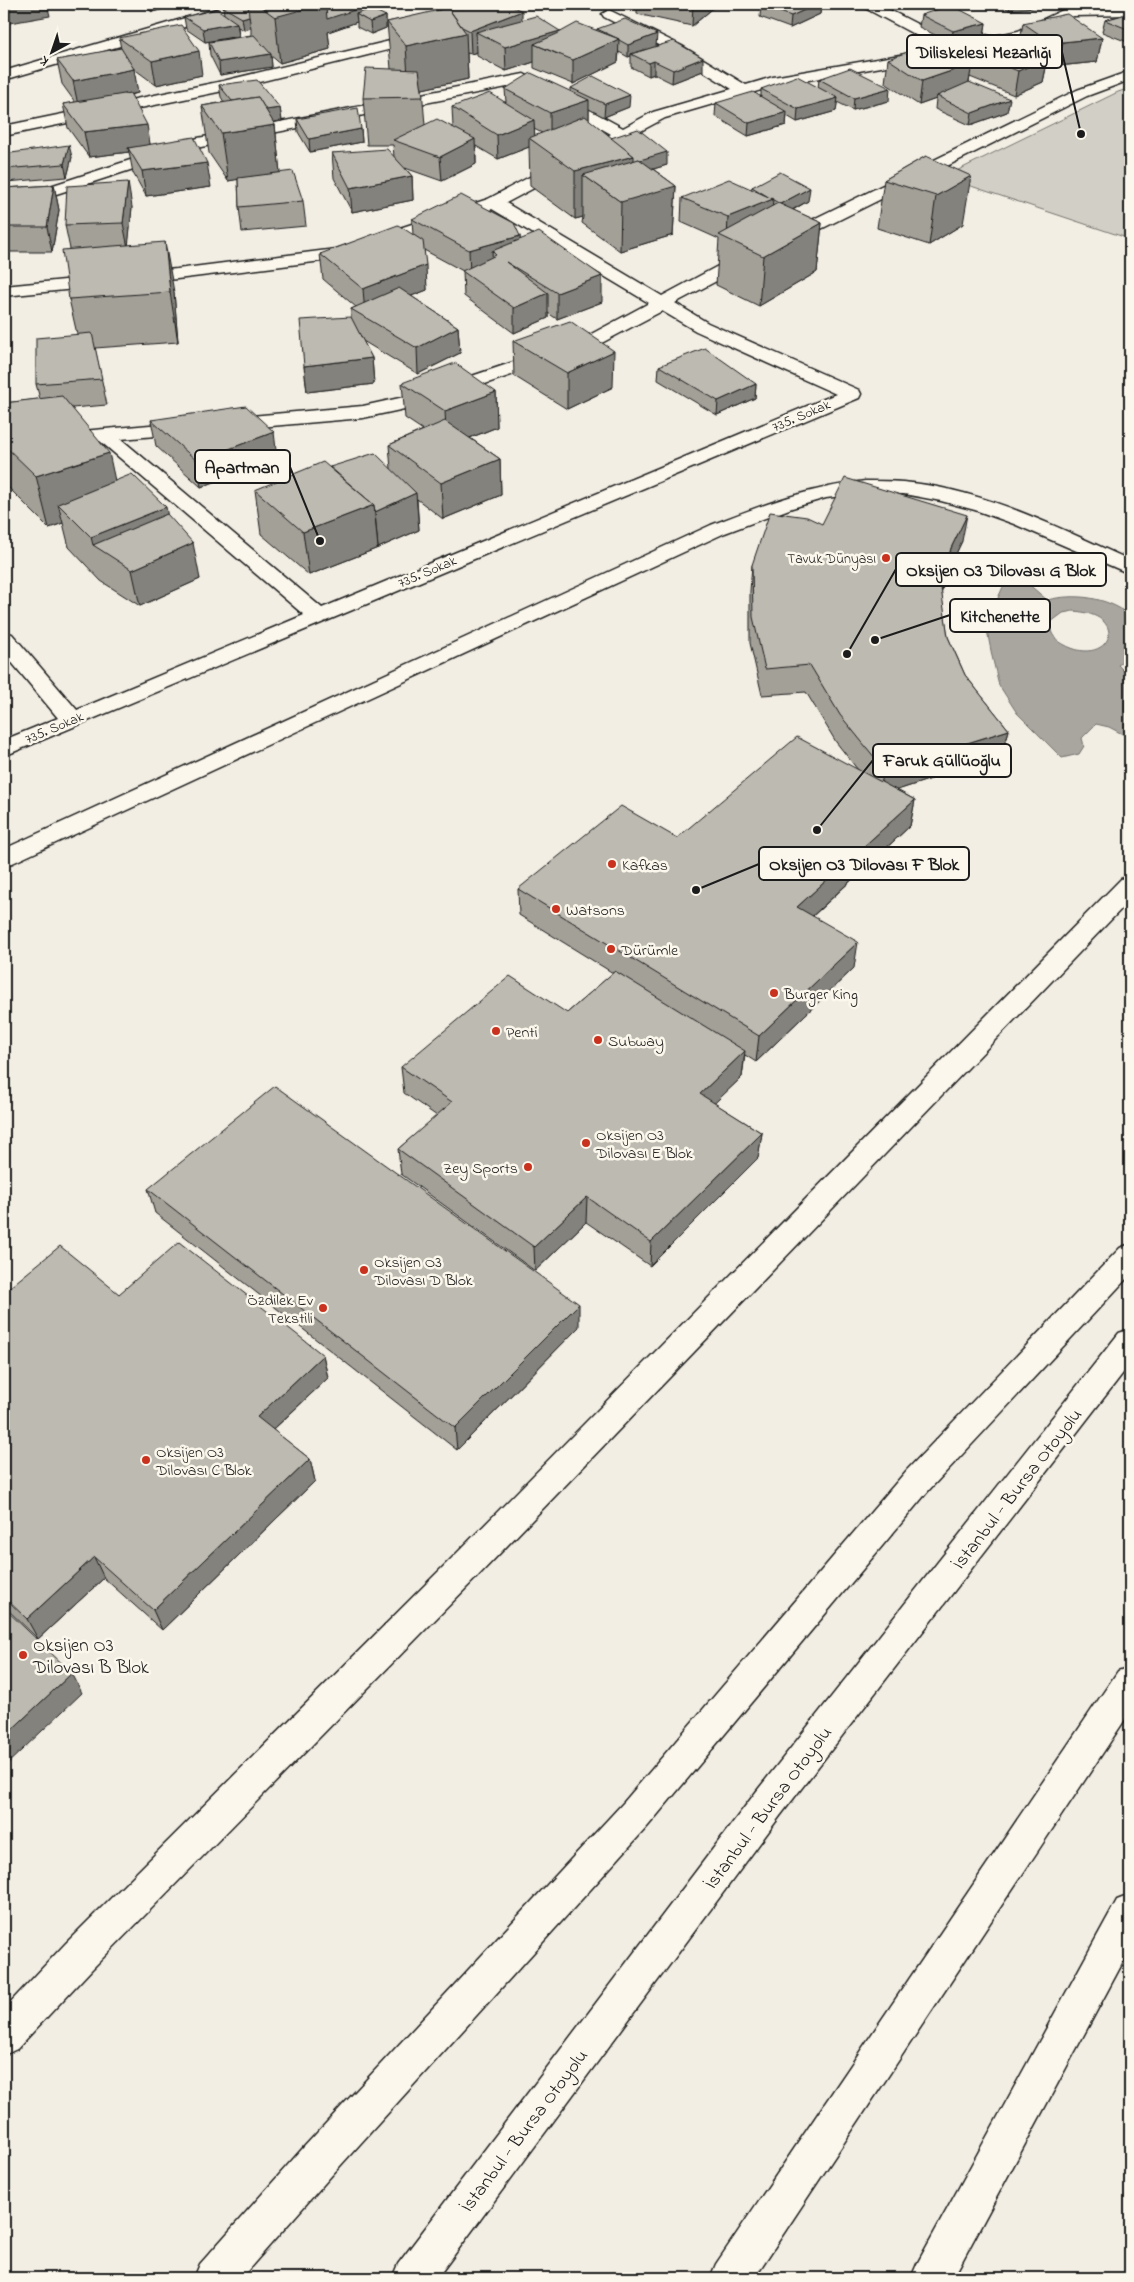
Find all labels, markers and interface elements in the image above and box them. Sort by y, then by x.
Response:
north arrow [28,28,78,78]
callout: Diliskelesi Mezarlığı [907,35,1062,68]
text: Diliskelesi Mezarlığı [915,41,1052,68]
text: K [34,50,54,71]
street label: 735. Sokak [769,394,835,438]
callout: Apartman [195,450,290,483]
text: Apartman [205,456,280,482]
place label: Tavuk Dünyası [787,549,876,571]
street label: 735. Sokak [395,550,461,594]
marker: Tavuk Dünyası [880,552,892,564]
callout: Oksijen O3 Dilovası G Blok [896,553,1106,586]
text: Oksijen O3 Dilovası G Blok [906,559,1097,585]
callout: Kitchenette [950,599,1050,632]
text: Kitchenette [960,605,1041,631]
street label: 735. Sokak [22,706,88,750]
callout: Faruk Güllüoğlu [873,744,1011,777]
text: Faruk Güllüoğlu [882,749,1001,776]
callout: Oksijen O3 Dilovası F Blok [759,847,969,880]
text: Oksijen O3 Dilovası F Blok [769,853,960,879]
place label: Kafkas [622,854,668,878]
marker: Kafkas [606,858,618,870]
place label: Watsons [566,899,625,923]
marker: Watsons [550,903,562,915]
place label: Dürümle [620,939,679,963]
marker: Dürümle [605,943,617,955]
place label: Burger King [783,983,858,1007]
marker: Burger King [768,987,780,999]
place label: Penti [506,1021,538,1045]
marker: Penti [490,1025,502,1037]
place label: Subway [608,1030,664,1054]
marker: Subway [592,1034,604,1046]
place label: Oksijen O3 Dilovası E Blok [595,1124,694,1166]
marker: Oksijen O3 Dilovası E Blok [580,1137,592,1149]
place label: Zey Sports [443,1157,518,1181]
marker: Zey Sports [522,1161,534,1173]
place label: Oksijen O3 Dilovası D Blok [373,1251,474,1293]
marker: Oksijen O3 Dilovası D Blok [358,1264,370,1276]
place label: Özdilek Ev Tekstili [247,1289,314,1331]
marker: Özdilek Ev Tekstili [317,1302,329,1314]
street label: İstanbul - Bursa Otoyolu [946,1403,1091,1577]
place label: Oksijen O3 Dilovası C Blok [155,1441,253,1483]
marker: Oksijen O3 Dilovası C Blok [140,1454,152,1466]
place label: Oksijen O3 Dilovası B Blok [32,1633,150,1682]
marker: Oksijen O3 Dilovası B Blok [17,1649,29,1661]
street label: İstanbul - Bursa Otoyolu [699,1721,840,1896]
street label: İstanbul - Bursa Otoyolu [455,2044,596,2219]

